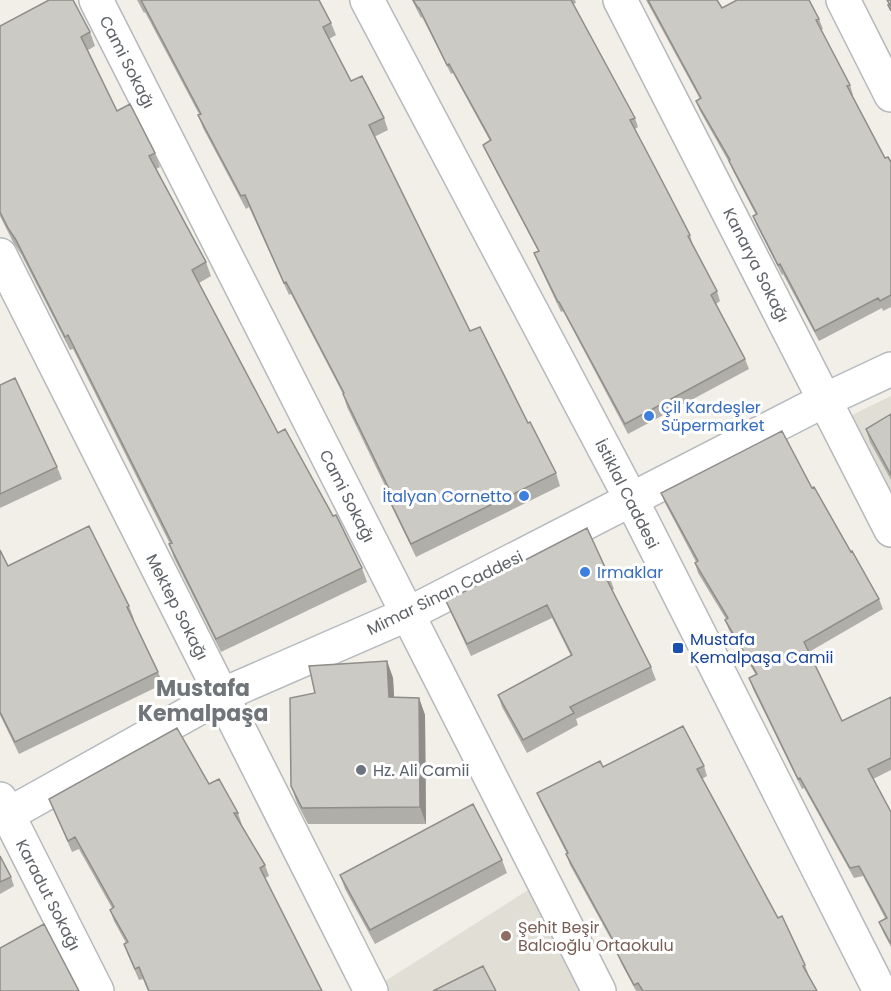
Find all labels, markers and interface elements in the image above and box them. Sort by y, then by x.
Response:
street label: Cami Sokağı [94,12,160,112]
street label: Kanarya Sokağı [717,204,795,326]
place label: Çil Kardeşler Süpermarket [661,396,765,437]
marker: Çil Kardeşler Süpermarket [642,409,656,423]
street label: İstiklal Caddesi [589,435,665,553]
street label: Cami Sokağı [314,446,380,546]
place label: İtalyan Cornetto [383,485,512,508]
marker: İtalyan Cornetto [517,489,531,503]
street label: Mimar Sinan Caddesi [363,545,527,641]
street label: Mektep Sokağı [140,550,214,664]
place label: Irmaklar [597,561,663,584]
marker: Irmaklar [578,565,592,579]
place label: Mustafa Kemalpaşa Camii [690,628,833,669]
marker: Mustafa Kemalpaşa Camii [671,641,685,655]
district label: Mustafa Kemalpaşa [138,673,268,729]
place label: Hz. Ali Camii [373,759,469,782]
marker: Hz. Ali Camii [354,763,368,777]
street label: Karadut Sokağı [10,836,86,954]
place label: Şehit Beşir Balcıoğlu Ortaokulu [518,916,674,957]
marker: Şehit Beşir Balcıoğlu Ortaokulu [499,929,513,943]

